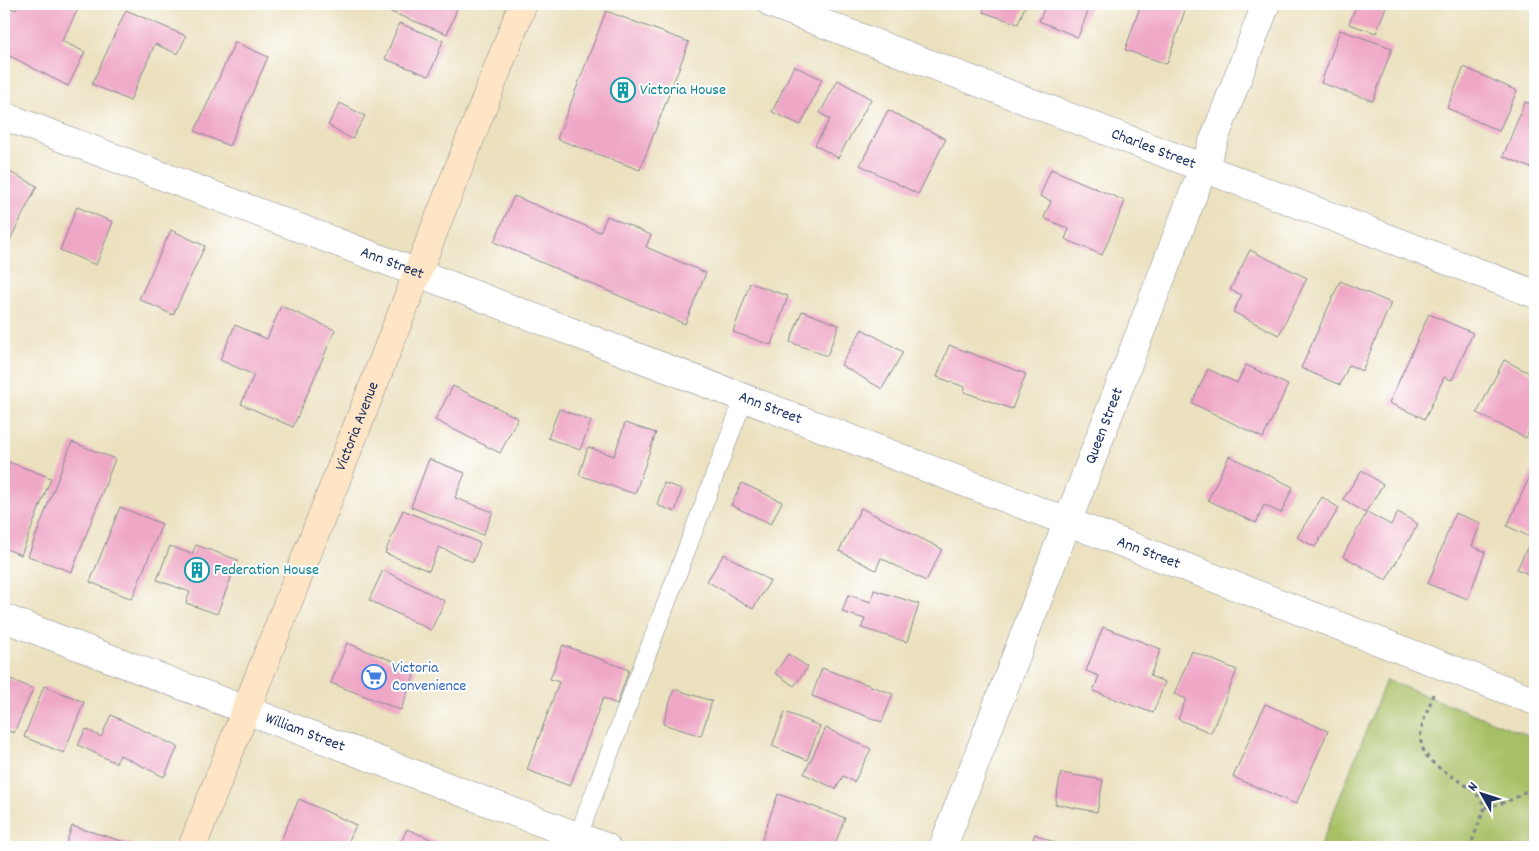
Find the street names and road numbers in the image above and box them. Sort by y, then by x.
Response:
street label: Charles Street [1108,122,1199,176]
street label: Ann Street [357,241,427,286]
street label: Victoria Avenue [329,378,385,474]
street label: Queen Street [1079,384,1130,467]
street label: Ann Street [735,385,805,431]
street label: Ann Street [1113,530,1184,575]
street label: William Street [262,707,348,758]

